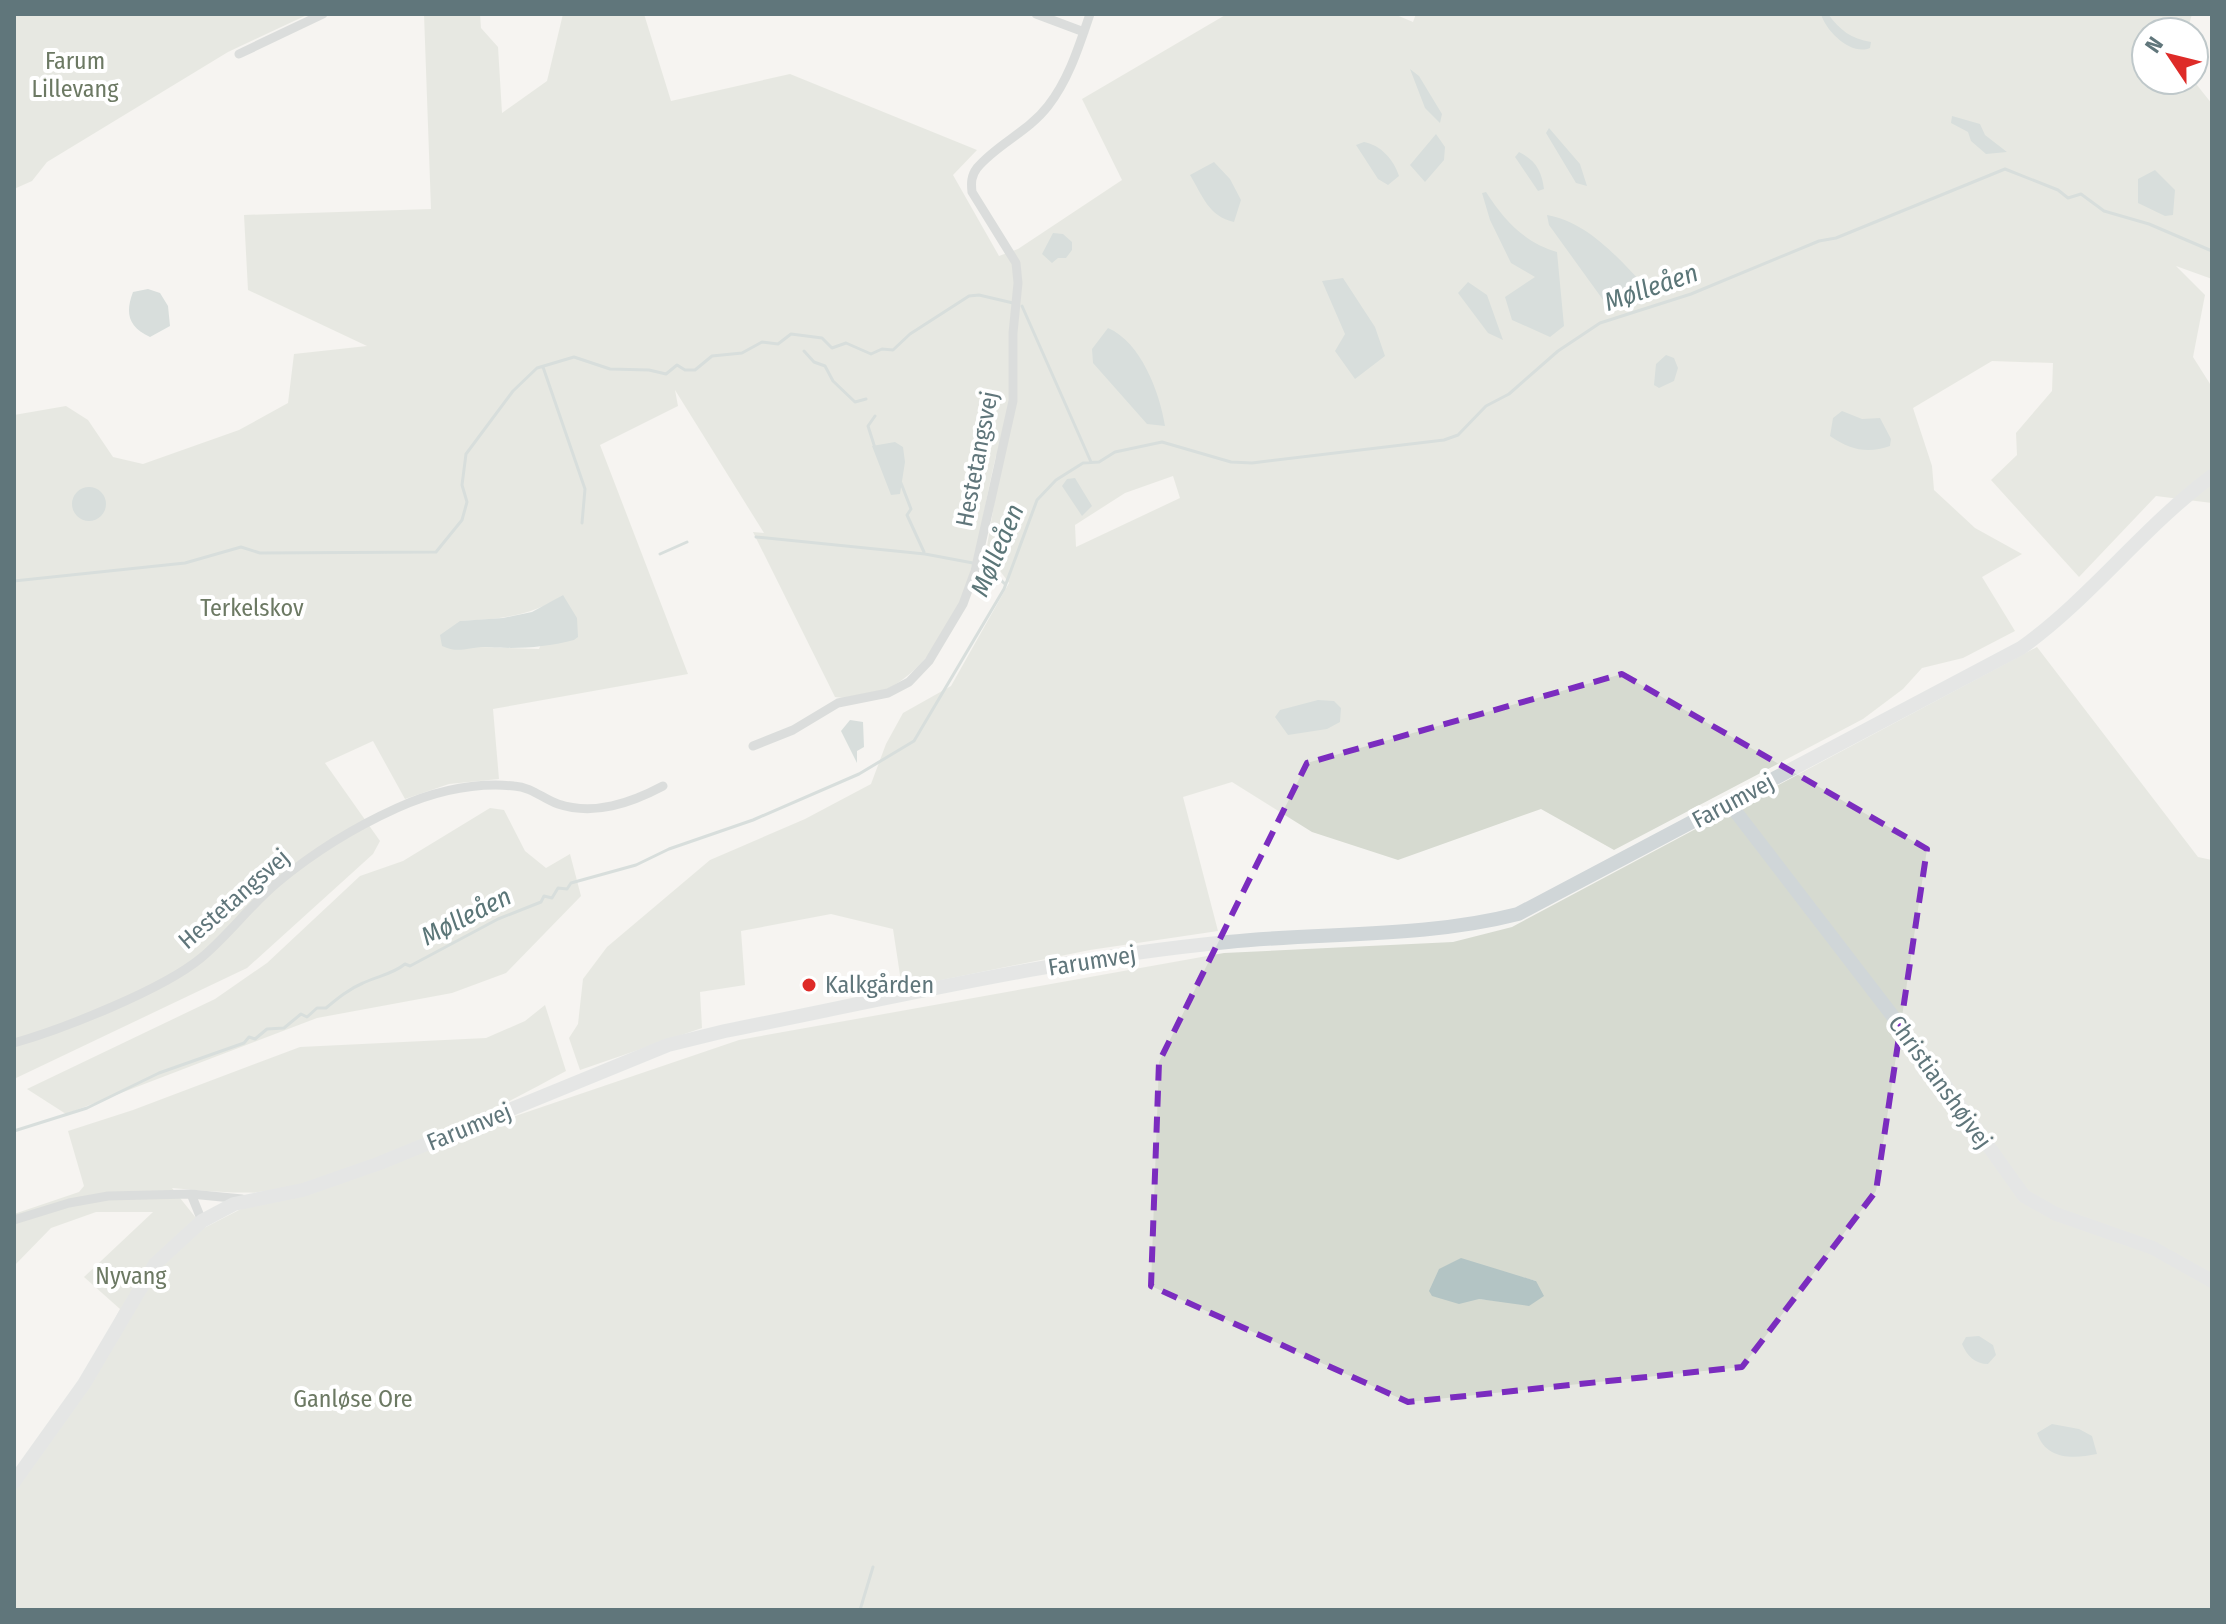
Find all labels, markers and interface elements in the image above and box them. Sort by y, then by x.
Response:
north arrow [2130,16,2210,96]
text: N [2139,32,2169,58]
park label: Farum Lillevang [31,47,119,103]
water label: Mølleåen [1600,257,1702,318]
street label: Hestetangsvej [950,389,1004,529]
water label: Mølleåen [964,499,1031,601]
park label: Terkelskov [200,594,304,622]
street label: Farumvej [1687,768,1779,834]
street label: Hestetangsvej [173,843,295,955]
water label: Mølleåen [416,881,517,952]
street label: Farumvej [1046,940,1138,982]
place label: Kalkgården [825,971,934,999]
marker: Kalkgården [800,976,818,994]
street label: Christianshøjvej [1882,1010,1998,1154]
street label: Farumvej [423,1097,515,1157]
park label: Nyvang [95,1262,167,1290]
park label: Ganløse Ore [293,1385,413,1413]

